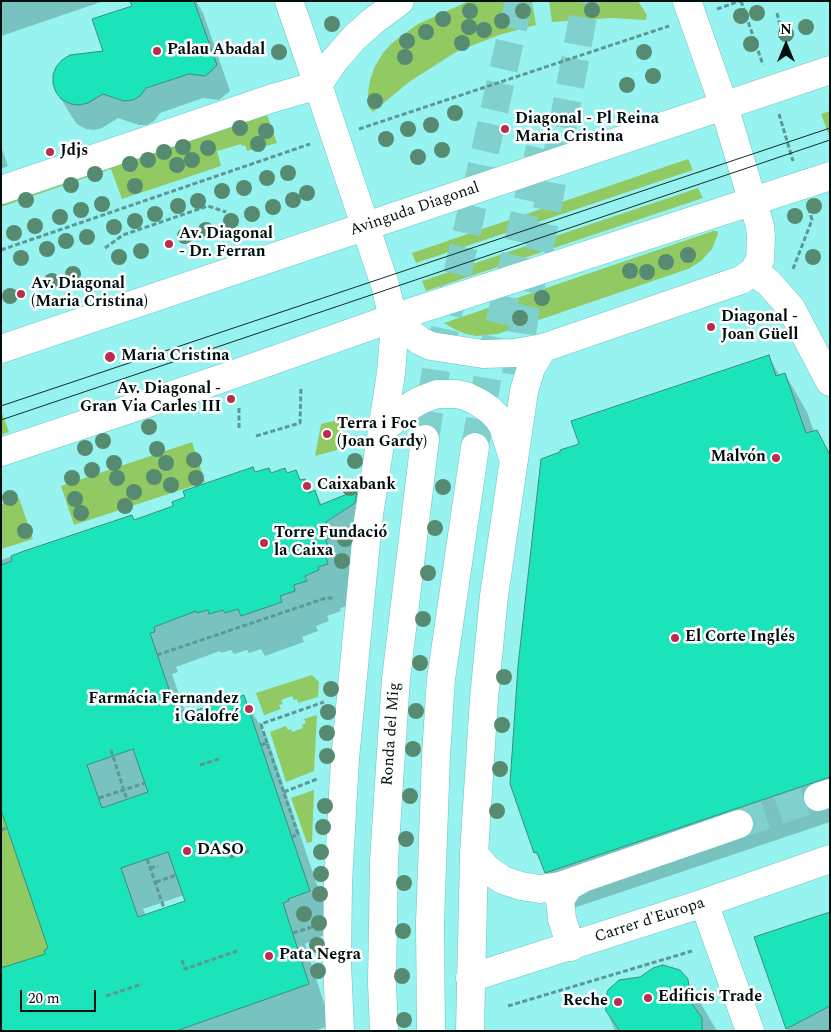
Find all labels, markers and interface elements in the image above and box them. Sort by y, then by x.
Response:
text: N [780,19,792,40]
north arrow [761,20,811,70]
place label: Palau Abadal [167,41,265,61]
marker: Palau Abadal [151,45,163,57]
place label: Diagonal - Pl Reina Maria Cristina [515,110,659,148]
marker: Diagonal - Pl Reina Maria Cristina [499,123,511,135]
place label: Jdjs [60,142,88,162]
marker: Jdjs [44,146,56,158]
street label: Avinguda Diagonal [348,179,482,241]
place label: Av. Diagonal - Dr. Ferran [179,225,273,263]
marker: Av. Diagonal - Dr. Ferran [163,238,175,250]
place label: Av. Diagonal (Maria Cristina) [31,275,148,313]
marker: Av. Diagonal (Maria Cristina) [15,288,27,300]
place label: Diagonal - Joan Güell [721,308,799,346]
marker: Diagonal - Joan Güell [705,321,717,333]
place label: Maria Cristina [121,347,230,367]
marker: Maria Cristina [103,350,117,364]
place label: Av. Diagonal - Gran Via Carles III [80,380,221,418]
marker: Av. Diagonal - Gran Via Carles III [225,393,237,405]
place label: Terra i Foc (Joan Gardy) [337,415,427,453]
marker: Terra i Foc (Joan Gardy) [321,428,333,440]
place label: Malvón [710,448,766,468]
marker: Malvón [770,452,782,464]
place label: Caixabank [317,476,396,496]
marker: Caixabank [301,480,313,492]
place label: Torre Fundació la Caixa [274,524,387,562]
marker: Torre Fundació la Caixa [258,537,270,549]
place label: El Corte Inglés [685,628,795,648]
marker: El Corte Inglés [669,632,681,644]
street label: Ronda del Mig [379,682,405,786]
place label: Farmácia Fernandez i Galofré [88,690,239,728]
marker: Farmácia Fernandez i Galofré [243,703,255,715]
place label: DASO [197,841,244,861]
marker: DASO [181,845,193,857]
street label: Carrer d'Europa [593,894,707,948]
place label: Pata Negra [279,946,361,966]
marker: Pata Negra [263,950,275,962]
scale bar [22,980,99,1012]
text: 20 m [28,987,60,1010]
place label: Edificis Trade [658,988,762,1008]
place label: Reche [563,992,608,1012]
marker: Edificis Trade [642,992,654,1004]
marker: Reche [612,996,624,1008]

